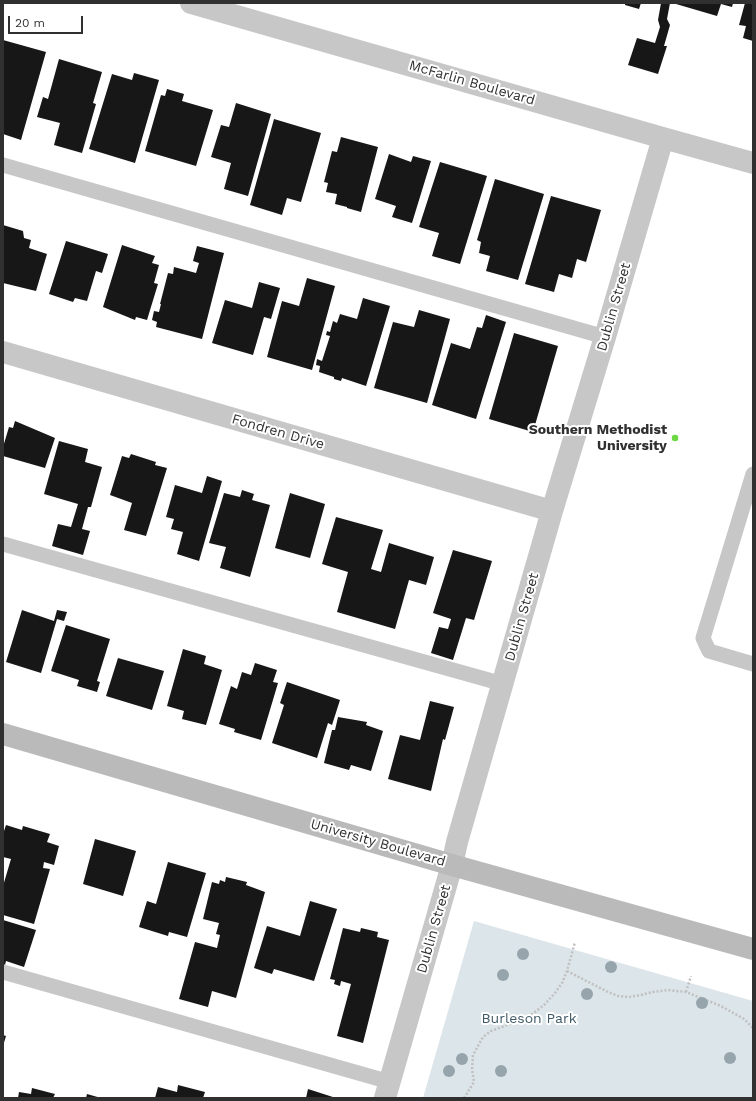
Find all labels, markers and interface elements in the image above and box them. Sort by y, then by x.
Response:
scale bar [10,8,85,34]
text: 20 m [15,16,45,30]
street label: McFarlin Boulevard [407,57,537,109]
street label: Dublin Street [593,261,635,353]
street label: Fondren Drive [230,411,326,453]
place label: Southern Methodist University [529,422,667,454]
marker: Southern Methodist University [670,433,680,443]
street label: Dublin Street [501,571,543,663]
street label: University Boulevard [309,816,447,870]
street label: Dublin Street [413,883,455,975]
park label: Burleson Park [481,1011,577,1027]

